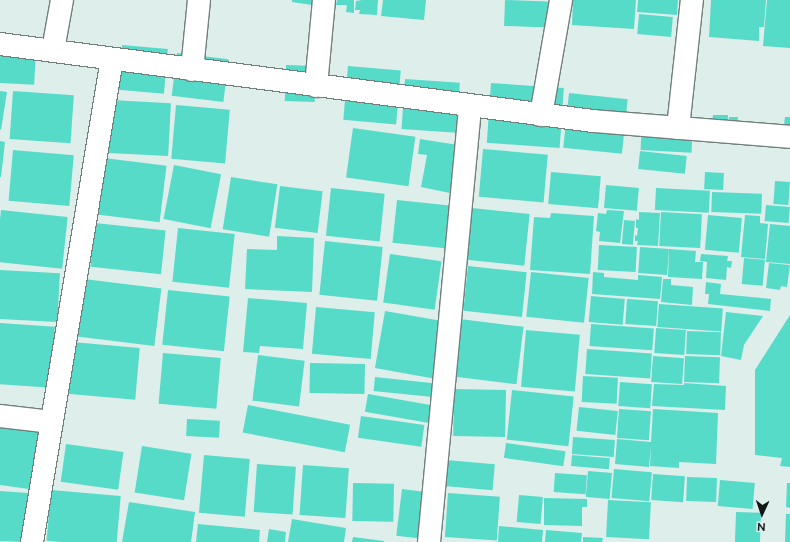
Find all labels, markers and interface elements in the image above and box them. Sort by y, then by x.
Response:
north arrow [742,494,782,534]
text: N [757,520,766,533]

